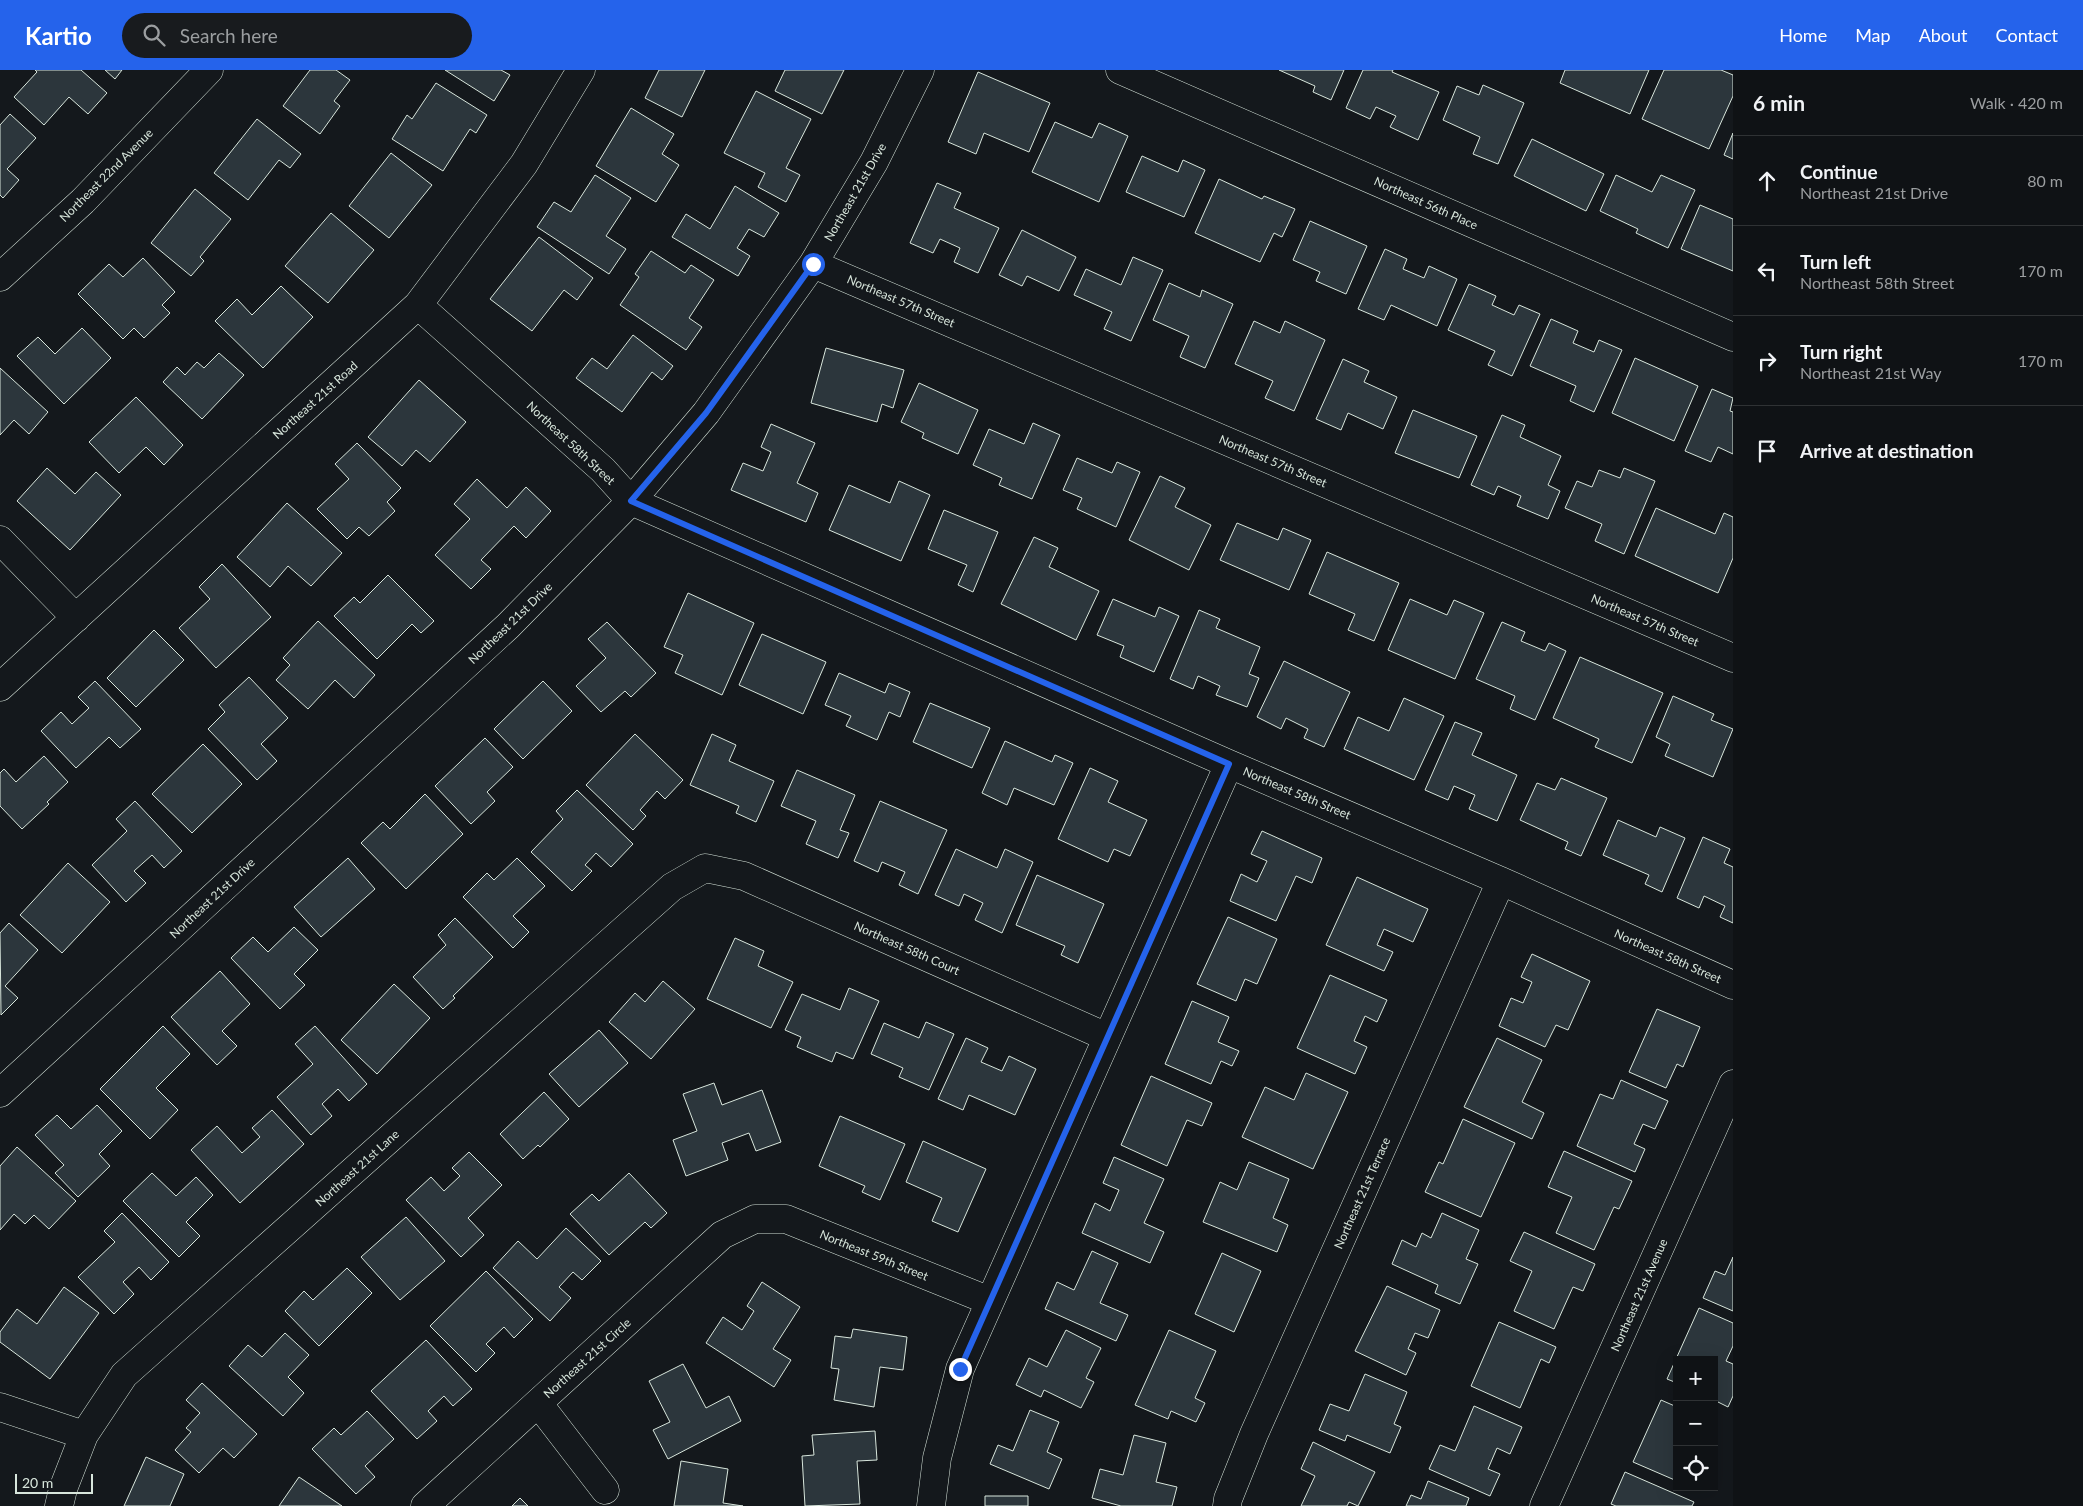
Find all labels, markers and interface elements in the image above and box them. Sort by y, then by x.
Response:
search box [122,13,472,58]
text: Kartio [25,21,92,50]
icon: search [140,21,168,49]
text: Search here [180,24,278,47]
text: Home [1779,24,1827,46]
text: Map [1855,24,1891,46]
text: About [1919,24,1968,46]
text: Contact [1996,24,2058,46]
text: 6 min [1753,90,1805,115]
text: Walk · 420 m [1970,93,2063,112]
street label: Northeast 22nd Avenue [56,125,156,225]
street label: Northeast 21st Drive [821,140,889,244]
text: Continue [1800,160,1878,183]
icon: ahead [1753,167,1781,195]
text: 80 m [2027,171,2063,190]
street label: Northeast 56th Place [1372,173,1480,233]
text: Northeast 21st Drive [1800,183,1948,202]
text: Turn left [1800,250,1871,273]
route start [802,253,825,276]
icon: left [1753,257,1781,285]
text: 170 m [2018,261,2063,280]
street label: Northeast 57th Street [845,272,958,331]
text: Northeast 58th Street [1800,273,1954,292]
text: Turn right [1800,340,1882,363]
icon: right [1753,347,1781,375]
text: 170 m [2018,351,2063,370]
street label: Northeast 21st Road [269,358,361,442]
text: Northeast 21st Way [1800,363,1941,382]
street label: Northeast 58th Street [524,398,619,488]
street label: Northeast 57th Street [1217,432,1330,491]
icon: arrive [1753,437,1781,465]
text: Arrive at destination [1800,439,1973,462]
street label: Northeast 21st Drive [465,579,555,667]
street label: Northeast 57th Street [1589,591,1702,650]
street label: Northeast 58th Street [1241,764,1354,823]
street label: Northeast 21st Drive [166,855,258,941]
street label: Northeast 58th Court [852,918,963,978]
street label: Northeast 58th Street [1612,926,1724,987]
street label: Northeast 21st Lane [312,1126,402,1210]
street label: Northeast 21st Terrace [1331,1135,1393,1251]
street label: Northeast 59th Street [818,1226,931,1284]
street label: Northeast 21st Avenue [1607,1236,1671,1354]
street label: Northeast 21st Circle [540,1315,634,1401]
map controls [1673,1356,1718,1491]
button: + [1673,1356,1718,1401]
route end [949,1358,972,1381]
button: − [1673,1401,1718,1446]
button: locate [1673,1446,1718,1491]
scale bar [15,1471,92,1494]
text: 20 m [22,1474,53,1491]

